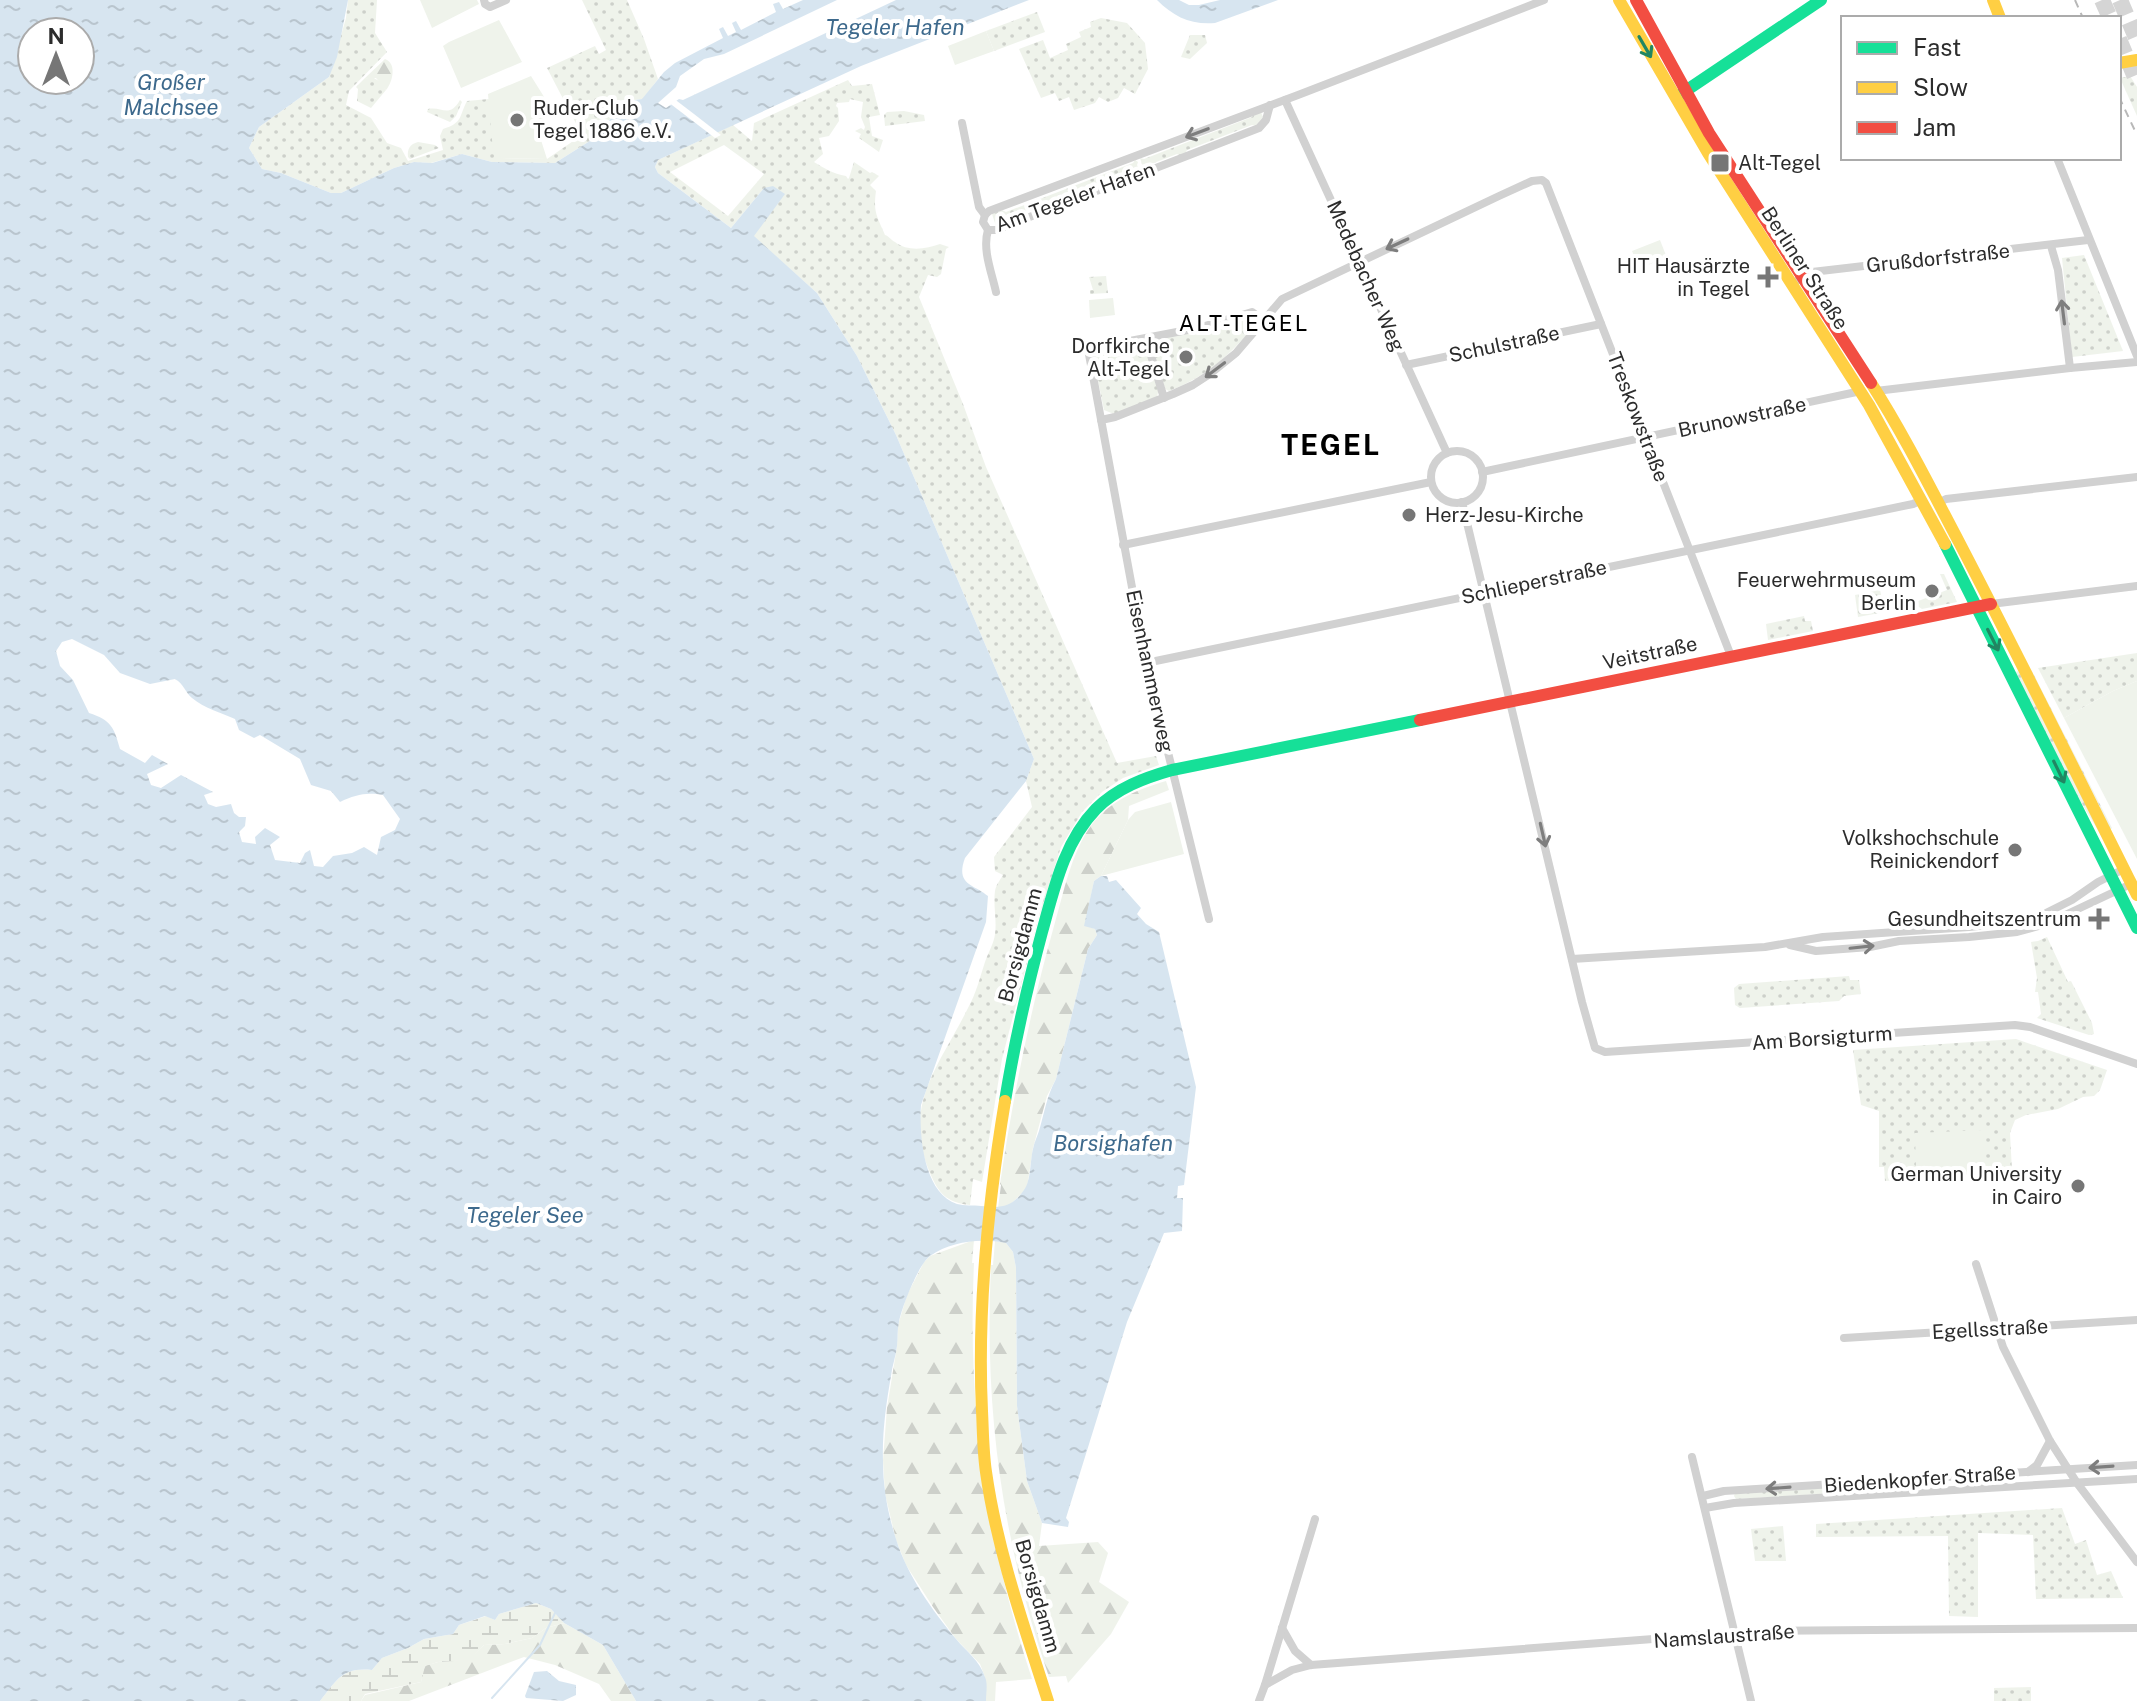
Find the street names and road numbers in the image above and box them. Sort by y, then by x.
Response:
street label: Am Tegeler Hafen [992,157,1158,237]
street label: Medebacher Weg [1322,197,1410,355]
street label: Berliner Straße [1756,202,1854,334]
street label: Grußdorfstraße [1865,239,2011,277]
street label: Schulstraße [1446,321,1562,367]
street label: Treskowstraße [1602,349,1674,485]
street label: Brunowstraße [1676,392,1808,442]
street label: Schlieperstraße [1459,555,1609,609]
street label: Eisenhammerweg [1121,587,1179,755]
street label: Veitstraße [1601,631,1699,675]
street label: Borsigdamm [993,885,1047,1005]
street label: Am Borsigturm [1751,1021,1893,1055]
street label: Egellsstraße [1931,1314,2049,1344]
street label: Biedenkopfer Straße [1823,1460,2017,1498]
street label: Borsigdamm [1010,1536,1066,1656]
street label: Namslaustraße [1653,1619,1795,1653]

